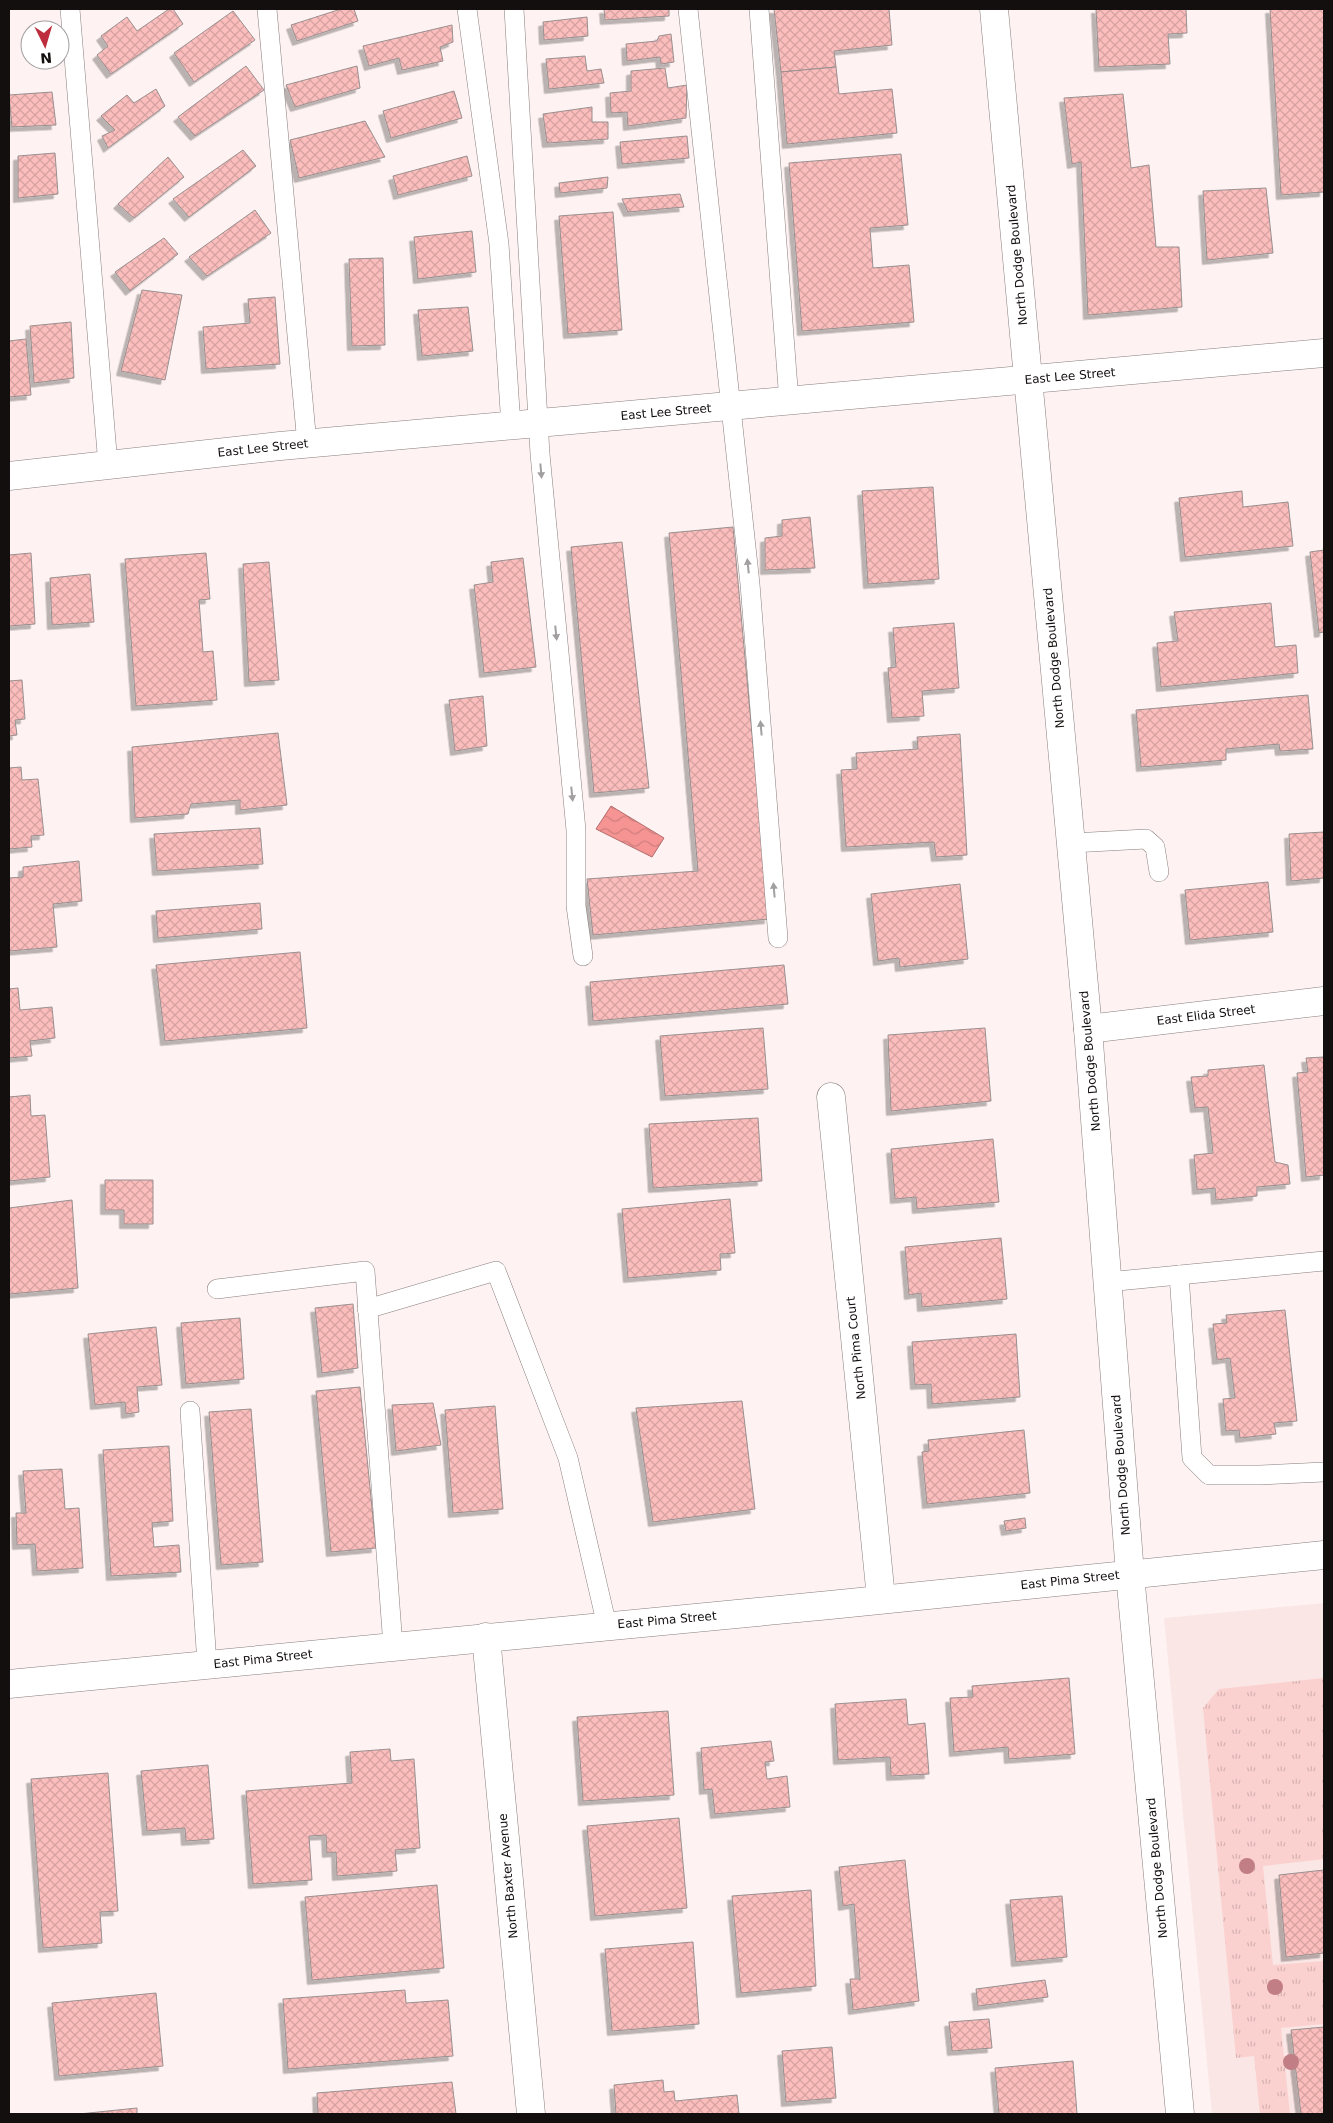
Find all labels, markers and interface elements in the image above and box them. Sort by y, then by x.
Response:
north arrow [20,20,70,70]
text: N [40,49,53,66]
street label: North Dodge Boulevard [1004,184,1030,326]
street label: East Lee Street [1024,365,1116,387]
street label: East Lee Street [620,401,712,423]
street label: East Lee Street [217,436,309,460]
one-way arrow [537,463,545,479]
one-way arrow [744,558,752,574]
street label: North Dodge Boulevard [1041,587,1067,729]
one-way arrow [552,625,560,641]
one-way arrow [757,719,765,735]
one-way arrow [569,787,577,803]
one-way arrow [770,881,778,897]
street label: North Dodge Boulevard [1077,990,1103,1132]
street label: East Elida Street [1156,1002,1256,1028]
street label: North Pima Court [844,1296,868,1400]
street label: North Dodge Boulevard [1109,1394,1133,1536]
street label: East Pima Street [1020,1568,1120,1592]
street label: East Pima Street [617,1609,717,1631]
street label: East Pima Street [213,1647,313,1671]
street label: North Dodge Boulevard [1144,1797,1170,1939]
street label: North Baxter Avenue [496,1813,520,1939]

